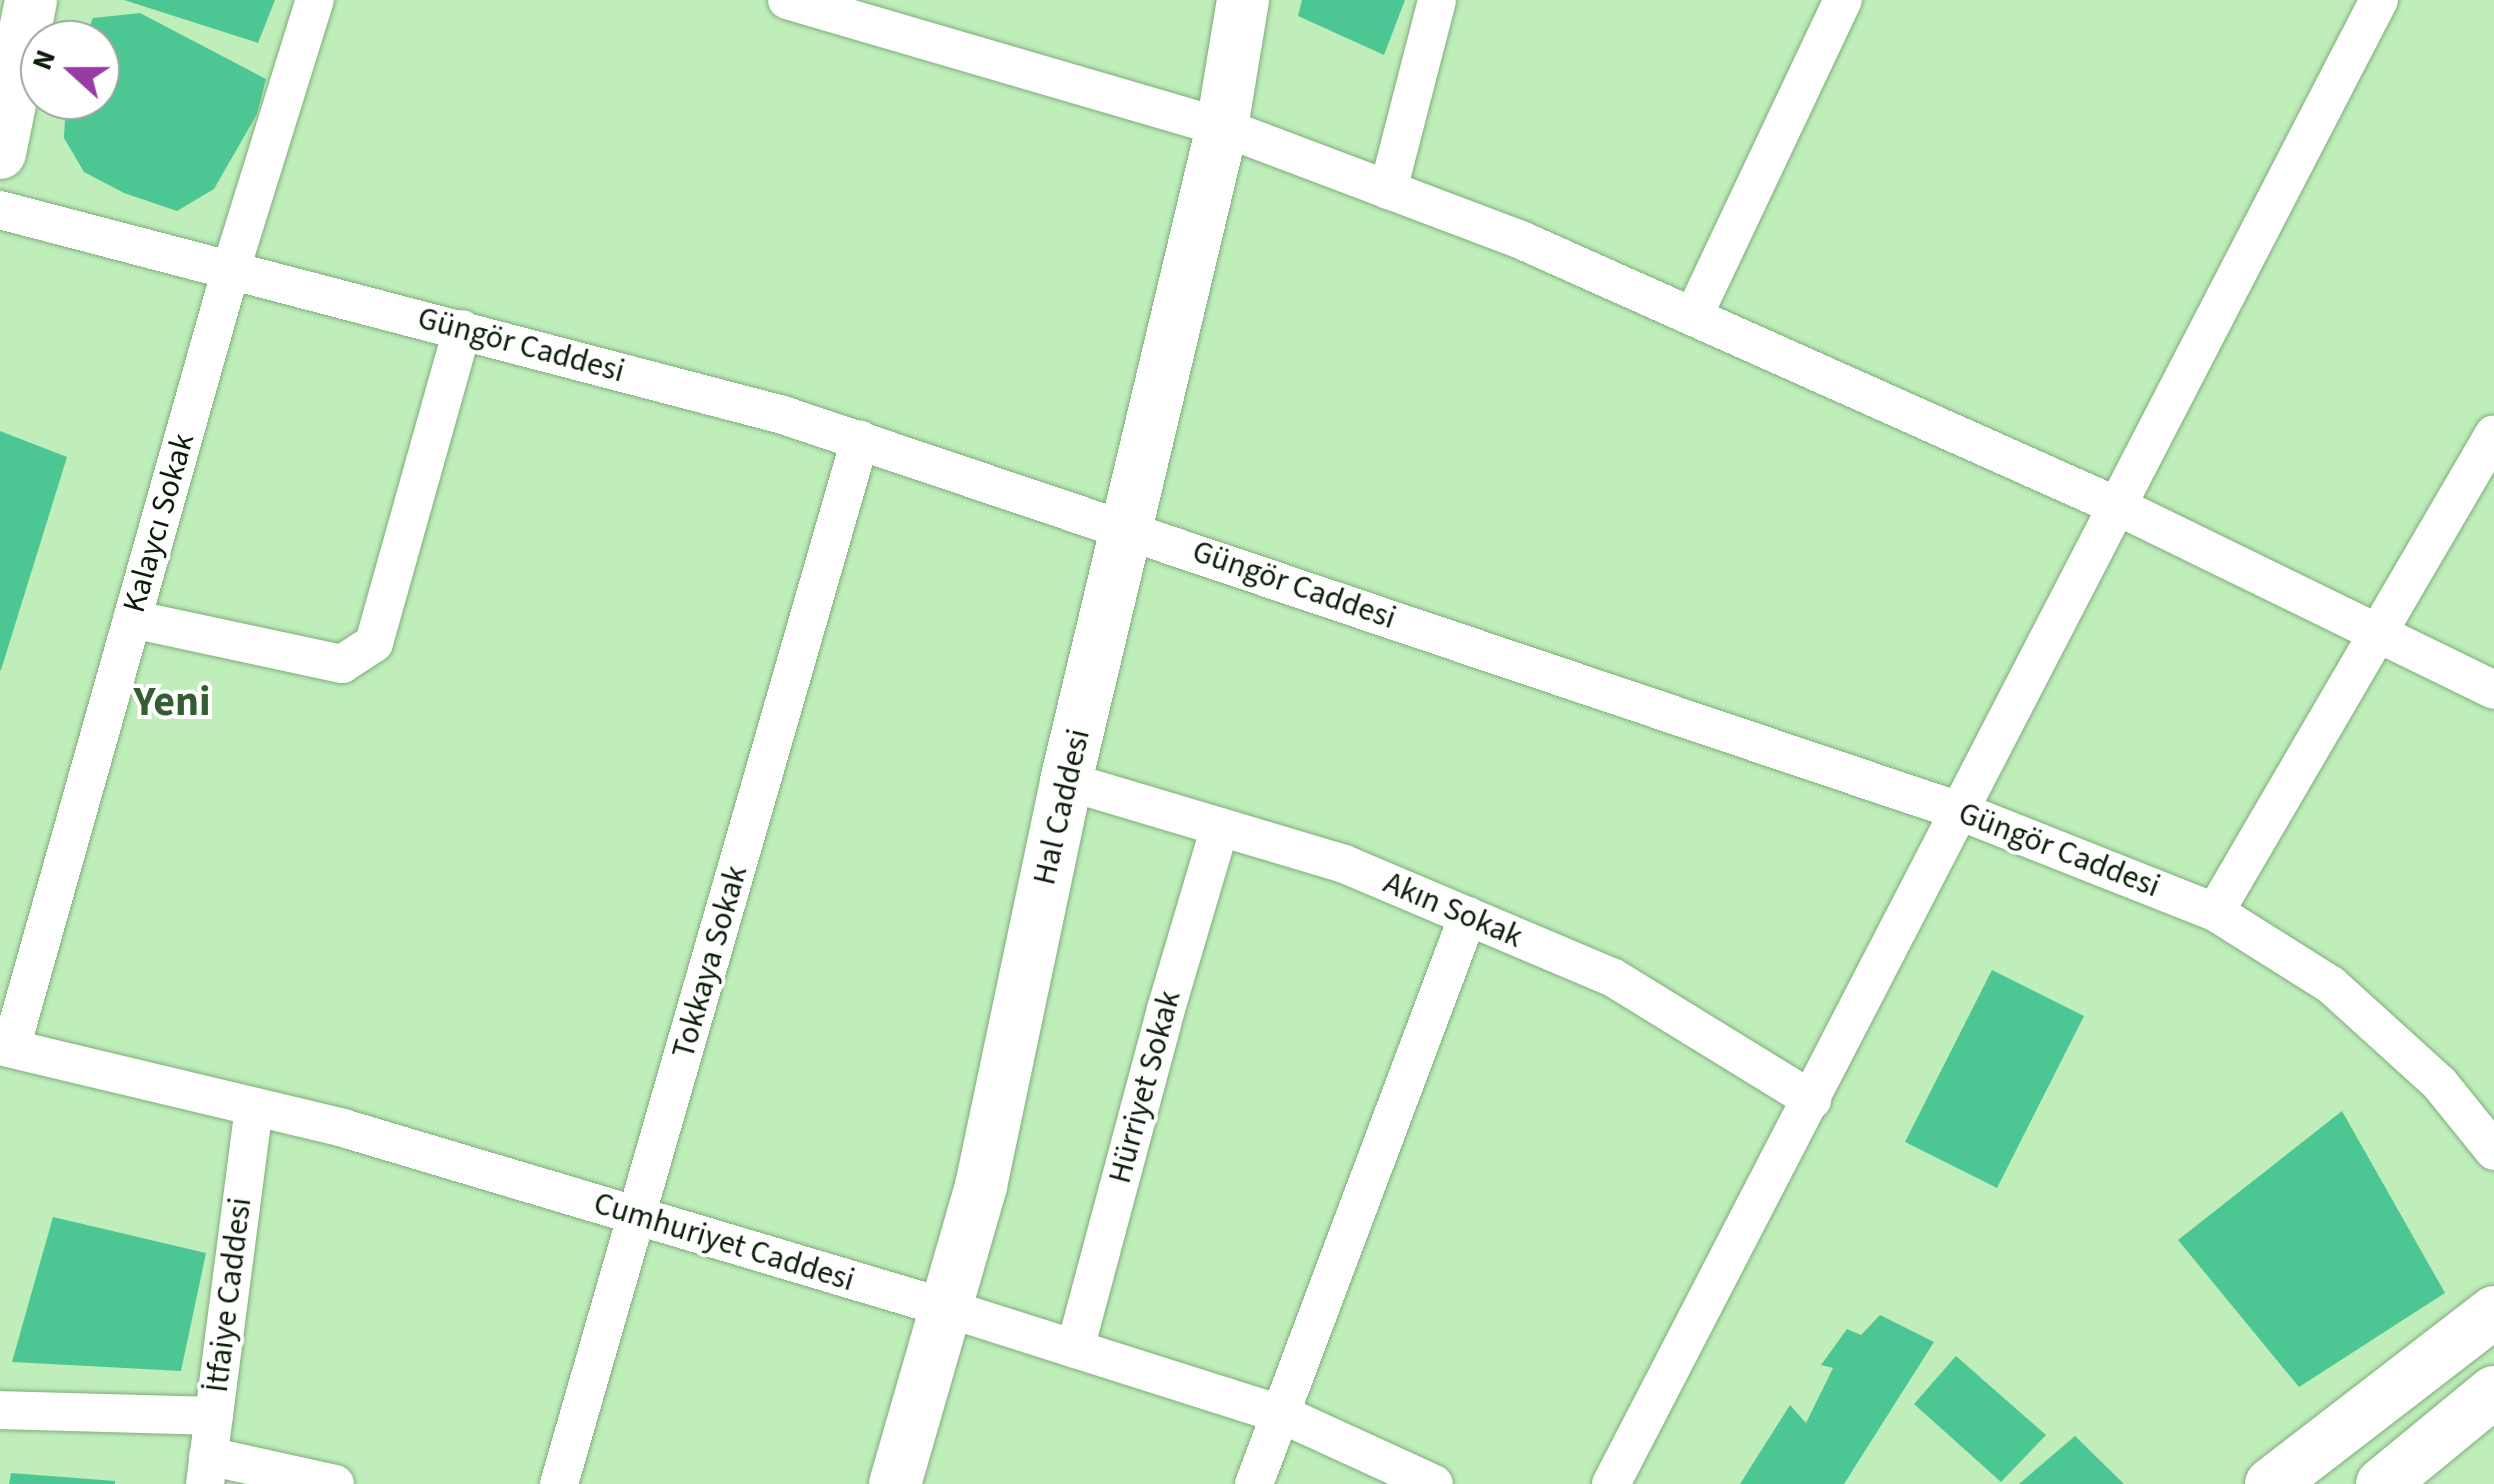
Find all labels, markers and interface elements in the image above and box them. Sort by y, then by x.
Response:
north arrow [20,20,120,120]
text: N [22,44,66,76]
street label: Güngör Caddesi [414,299,628,391]
street label: Kalaycı Sokak [115,429,203,617]
street label: Güngör Caddesi [1187,532,1401,638]
district label: Yeni [133,677,211,727]
street label: Hal Caddesi [1025,725,1099,889]
street label: Güngör Caddesi [1953,794,2165,906]
street label: Tokkaya Sokak [664,861,756,1063]
street label: Akın Sokak [1378,864,1528,956]
street label: Hürriyet Sokak [1101,986,1189,1188]
street label: Cumhuriyet Caddesi [589,1184,859,1300]
street label: İtfaiye Caddesi [198,1195,260,1395]

